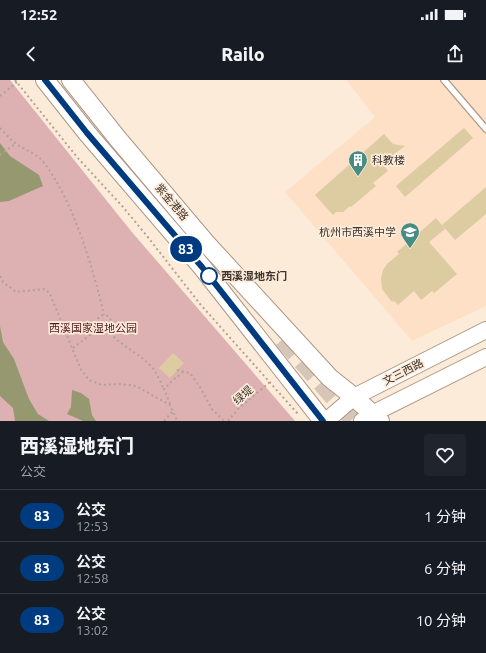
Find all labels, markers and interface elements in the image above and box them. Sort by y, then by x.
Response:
text: 12:52 [20,6,58,23]
icon: back [20,43,42,65]
icon: share [444,43,466,65]
text: Railo [221,44,265,64]
building icon: 科教楼 [347,149,369,177]
place label: 科教楼 [372,154,405,166]
street label: 紫金港路 [153,181,191,223]
school or university icon: 杭州市西溪中学 [399,221,421,249]
place label: 杭州市西溪中学 [319,226,396,238]
line badge: 83 [168,236,204,262]
text: 83 [178,241,194,257]
marker: 西溪湿地东门 [200,267,218,285]
place label: 西溪湿地东门 [221,270,287,282]
park label: 西溪国家湿地公园 [49,322,137,334]
street label: 文三西路 [381,357,425,387]
street label: 绿堤 [231,383,255,407]
button: heart [424,434,466,476]
text: 西溪湿地东门 [20,435,134,457]
text: 公交 [20,464,46,478]
text: 公交 [76,501,106,518]
text: 83 [34,508,50,524]
text: 1 分钟 [424,508,466,525]
text: 12:53 [76,519,109,533]
text: 公交 [76,553,106,570]
text: 83 [34,560,50,576]
text: 6 分钟 [424,560,466,577]
text: 12:58 [76,571,109,585]
text: 公交 [76,605,106,622]
text: 83 [34,612,50,628]
text: 10 分钟 [416,612,466,629]
text: 13:02 [76,623,109,637]

